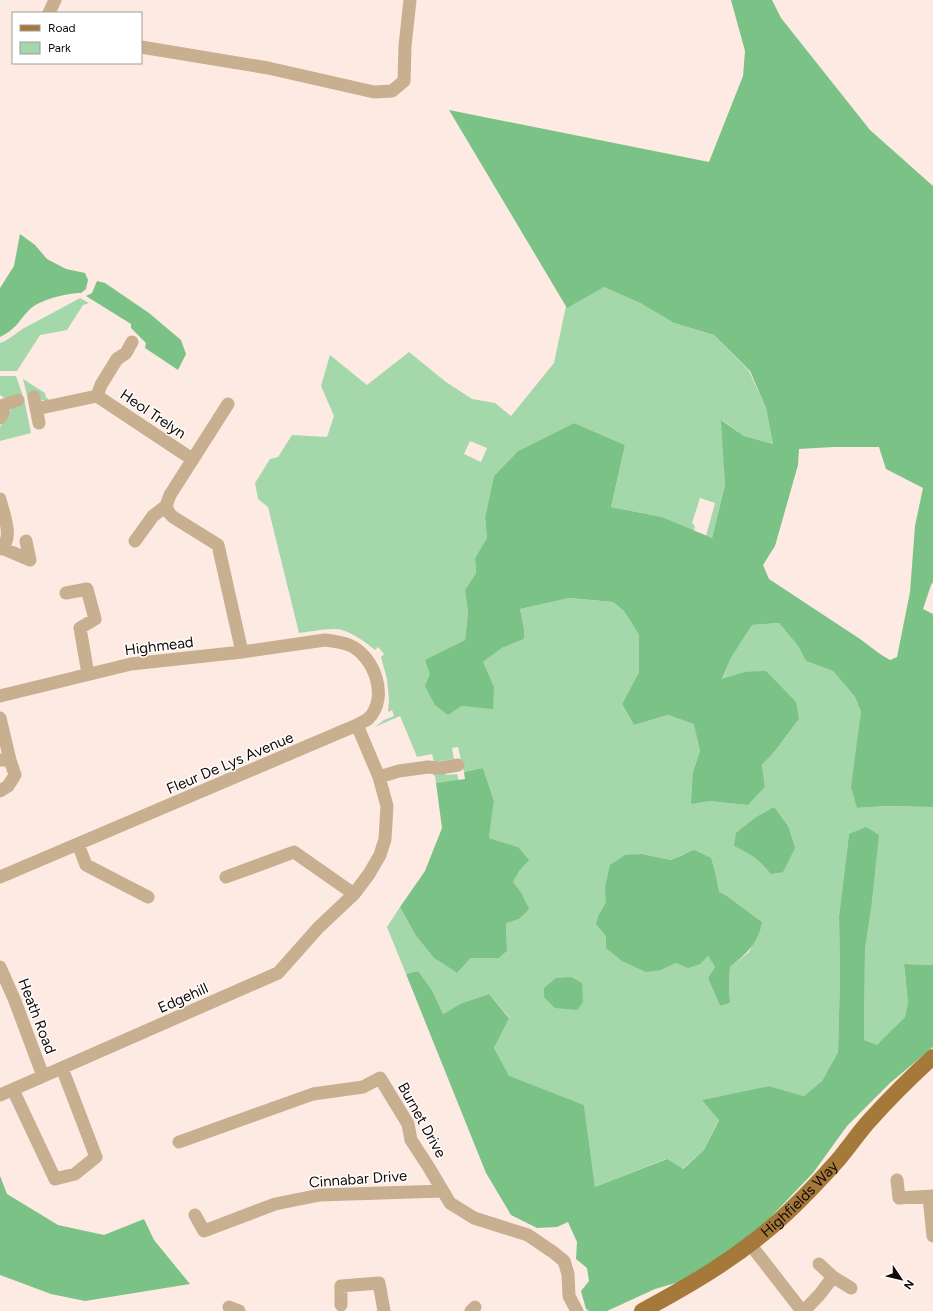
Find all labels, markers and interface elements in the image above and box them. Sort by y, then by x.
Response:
legend [12,12,142,64]
text: Road [48,21,76,35]
text: Park [48,41,71,55]
street label: Heol Trelyn [117,385,189,443]
street label: Highmead [123,633,195,659]
street label: Fleur De Lys Avenue [164,728,296,798]
street label: Heath Road [14,976,60,1056]
street label: Edgehill [155,979,211,1017]
street label: Burnet Drive [394,1079,450,1161]
street label: Highfields Way [757,1157,842,1241]
street label: Cinnabar Drive [308,1167,408,1191]
north arrow [881,1259,921,1299]
text: N [901,1277,917,1292]

